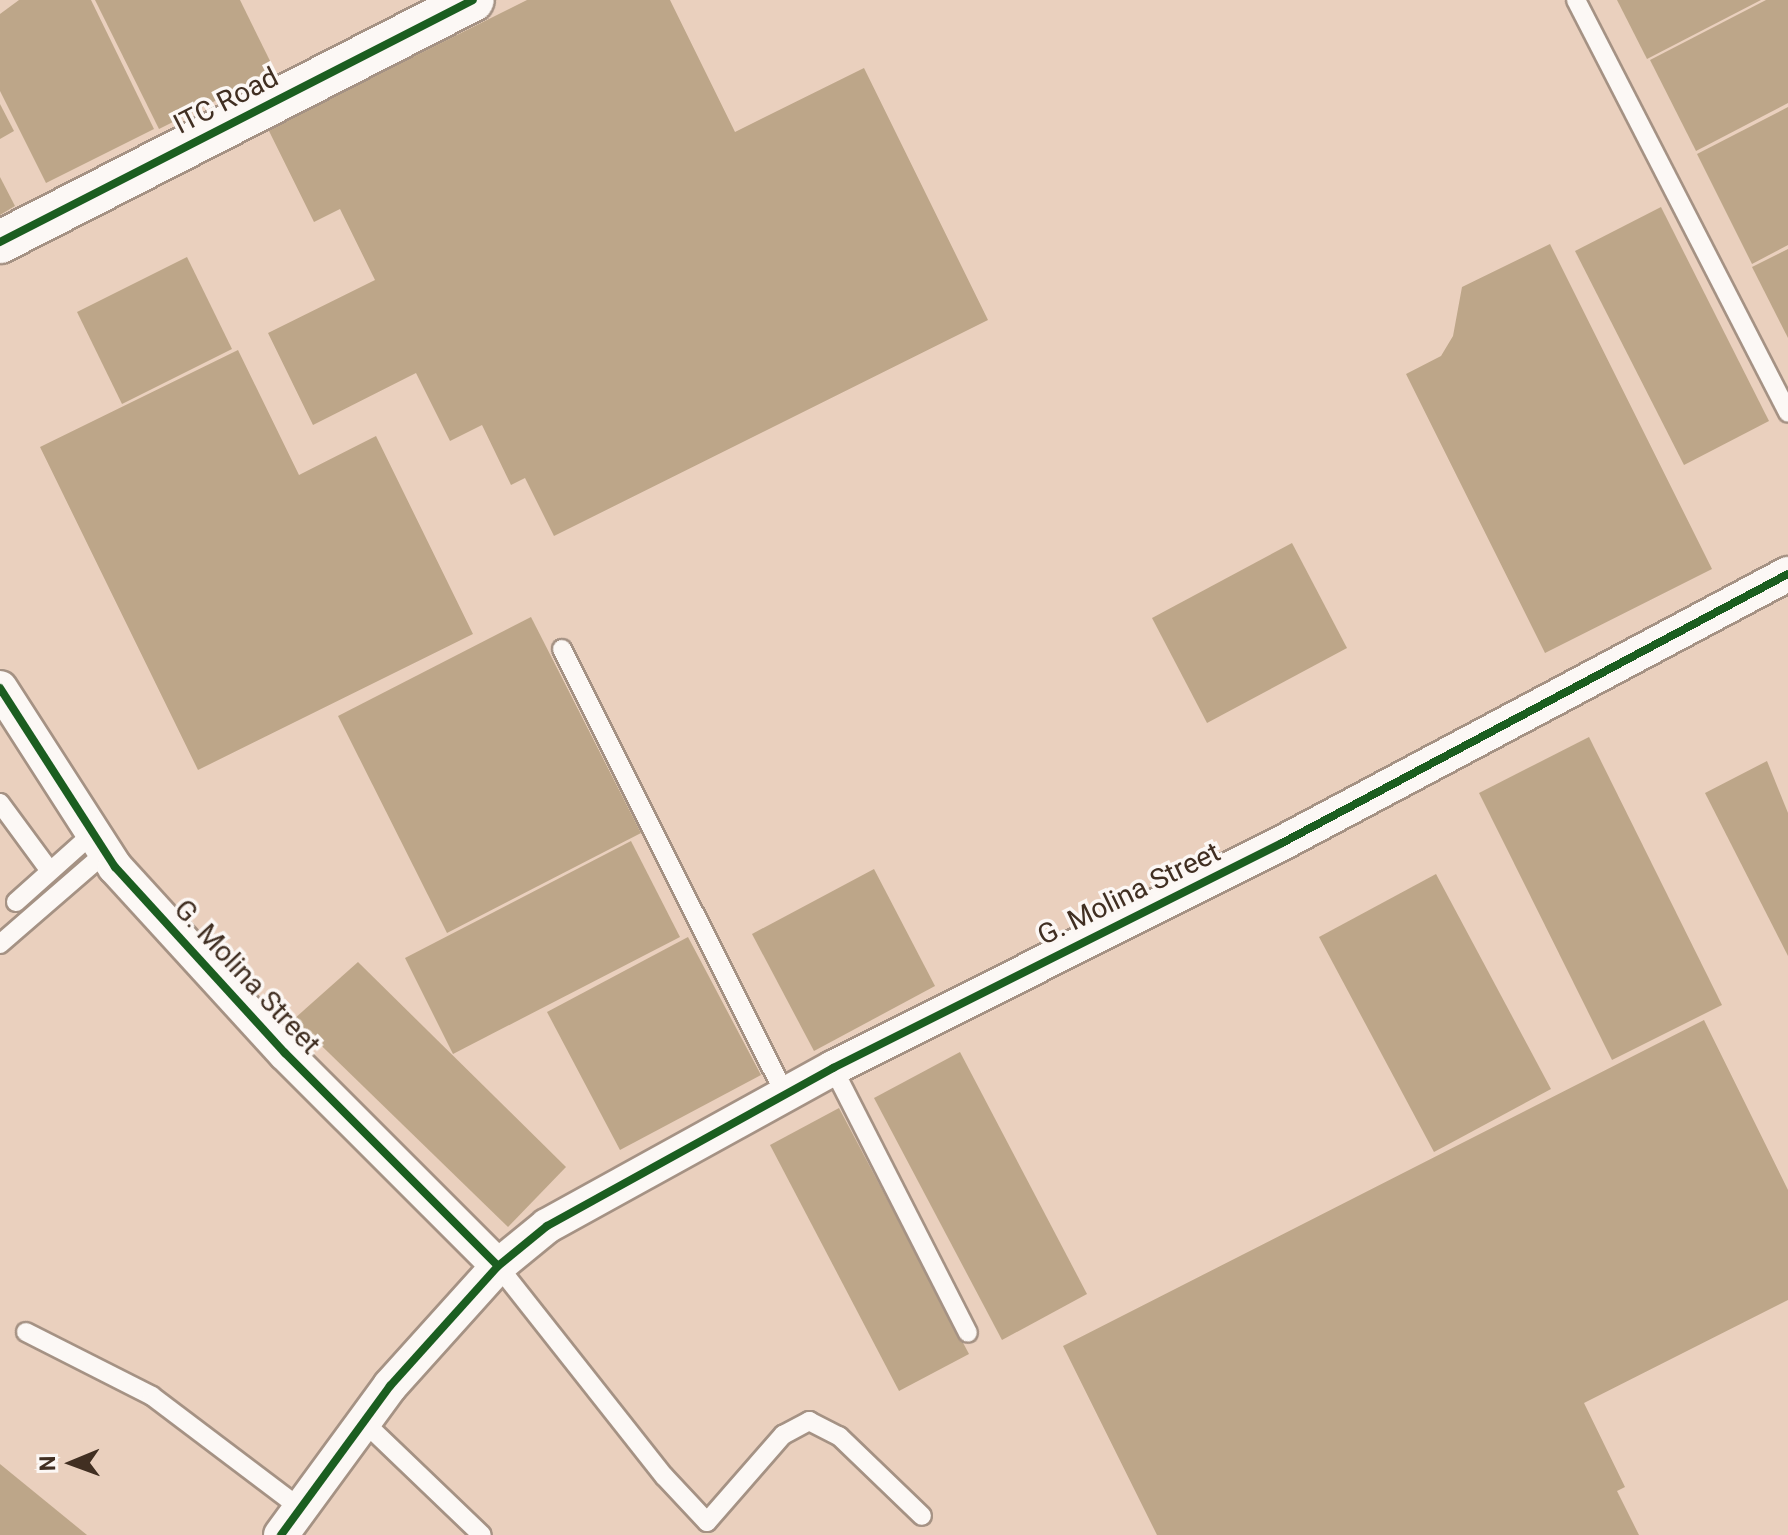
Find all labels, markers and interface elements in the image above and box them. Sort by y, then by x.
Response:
street label: ITC Road [168,60,284,142]
street label: G. Molina Street [1032,835,1226,953]
street label: G. Molina Street [167,893,327,1061]
north arrow [32,1423,112,1503]
text: N [35,1455,60,1471]

